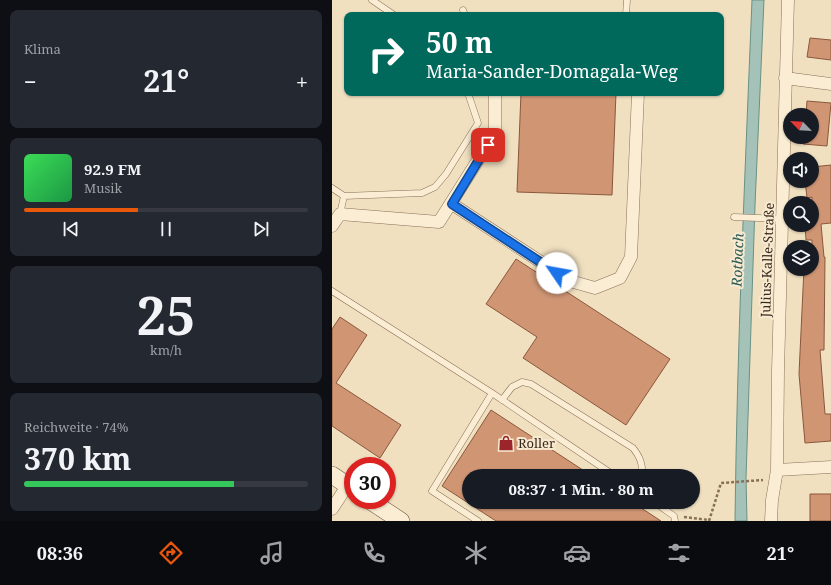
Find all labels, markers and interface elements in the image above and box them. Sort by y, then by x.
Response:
text: 50 m [426,23,493,61]
icon: right [360,28,412,80]
text: Klima [24,40,61,58]
text: Maria-Sander-Domagala-Weg [426,59,678,83]
text: 21° [143,60,189,101]
text: − [24,66,37,96]
text: + [296,66,308,96]
north arrow [783,108,819,144]
map controls [783,108,819,276]
pin [471,128,505,162]
icon: arrive [477,134,499,156]
button: sound [783,152,819,188]
text: 92.9 FM [84,159,141,179]
text: Musik [84,179,122,197]
button: search [783,196,819,232]
street label: Julius-Kalle-Straße [756,202,778,319]
icon: previous [60,218,82,240]
icon: pause [155,218,177,240]
icon: next [250,218,272,240]
water label: Rotbach [727,232,747,288]
button: layers [783,240,819,276]
position arrow [536,252,578,294]
text: 25 [137,279,195,350]
text: km/h [150,341,182,359]
text: Reichweite · 74% [24,418,128,436]
shop icon: Roller [497,434,515,452]
place label: Roller [518,434,555,452]
text: 370 km [24,438,131,479]
speed limit sign: 30 [344,457,396,509]
text: 08:37 · 1 Min. · 80 m [509,479,653,499]
icon: directions [157,539,185,567]
icon: music [258,539,286,567]
icon: phone [360,539,388,567]
icon: climate [462,539,490,567]
icon: car [563,539,591,567]
icon: filters [665,539,693,567]
text: 08:36 [37,541,83,565]
text: 21° [767,541,794,565]

